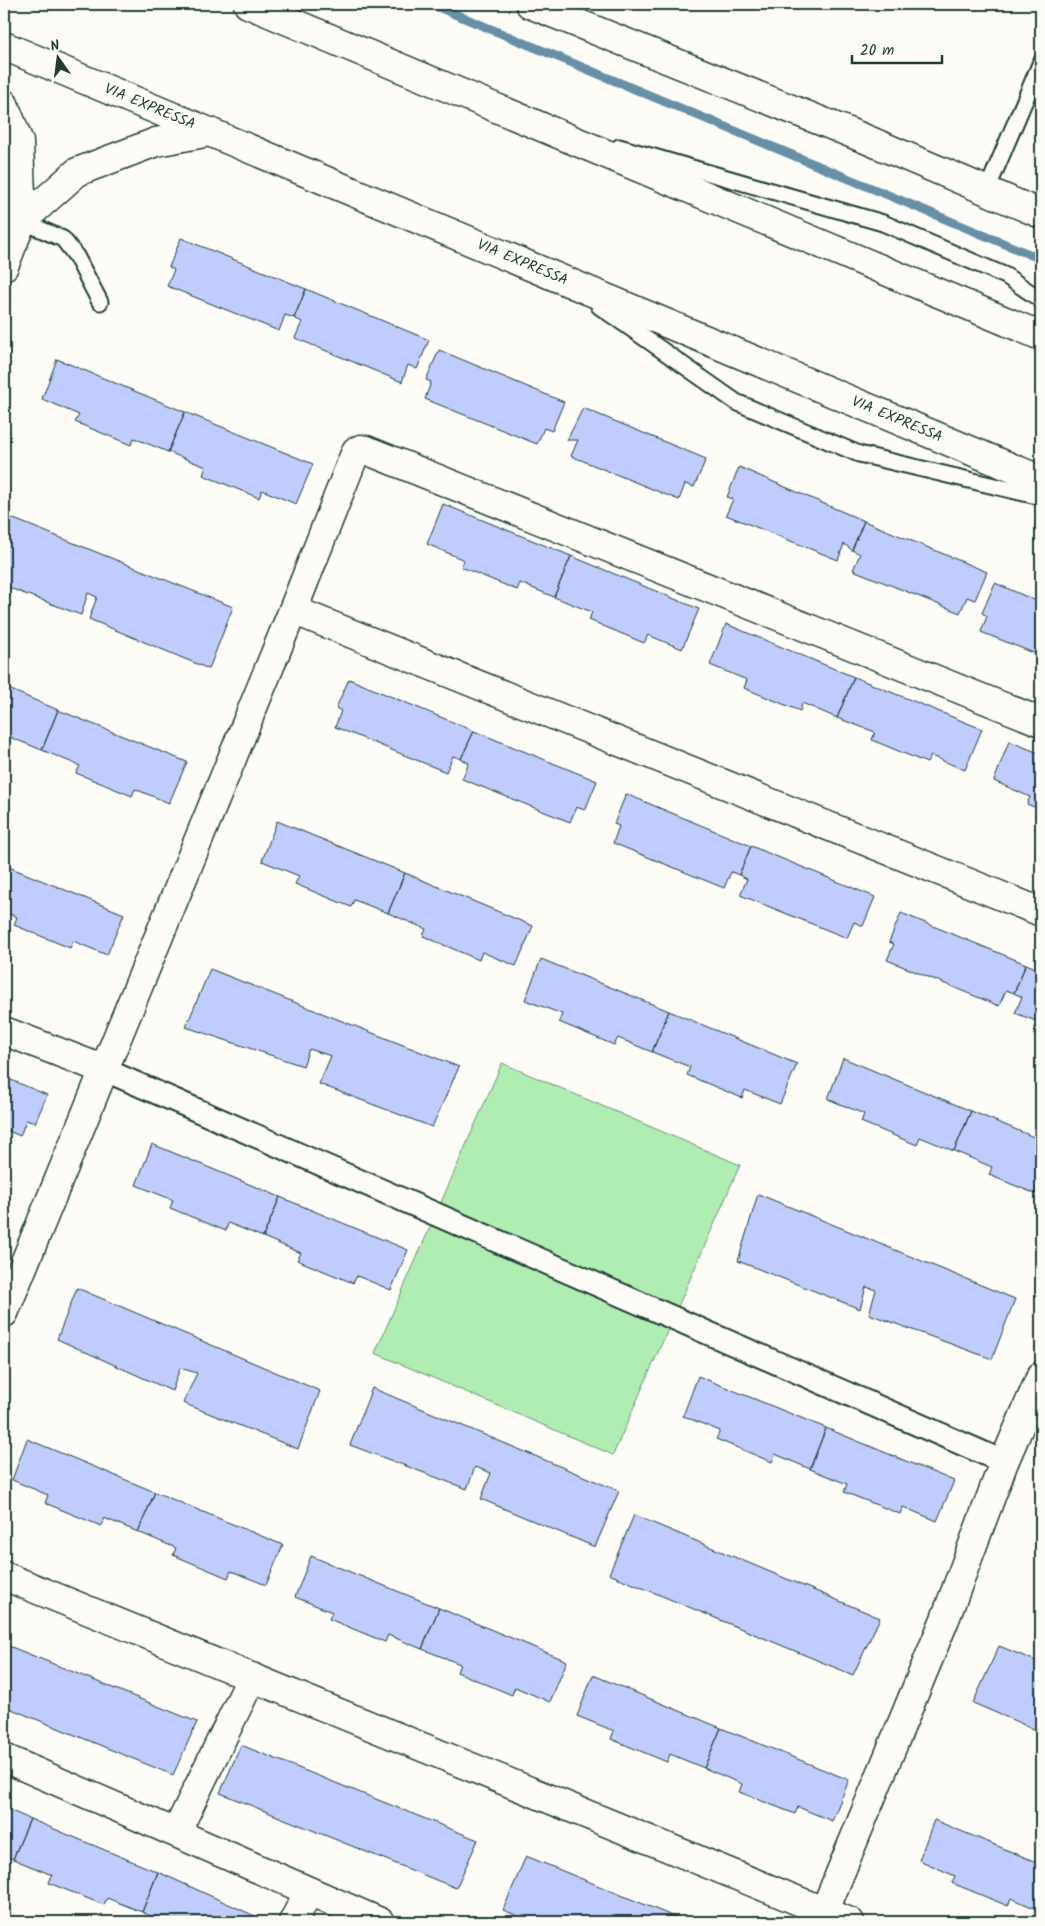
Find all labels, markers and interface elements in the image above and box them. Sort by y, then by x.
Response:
north arrow [32,32,82,82]
scale bar [852,32,942,64]
text: N [48,35,62,58]
text: 20 m [860,39,894,63]
street label: VIA EXPRESSA [101,77,199,137]
street label: VIA EXPRESSA [473,233,572,293]
street label: VIA EXPRESSA [848,390,946,449]

